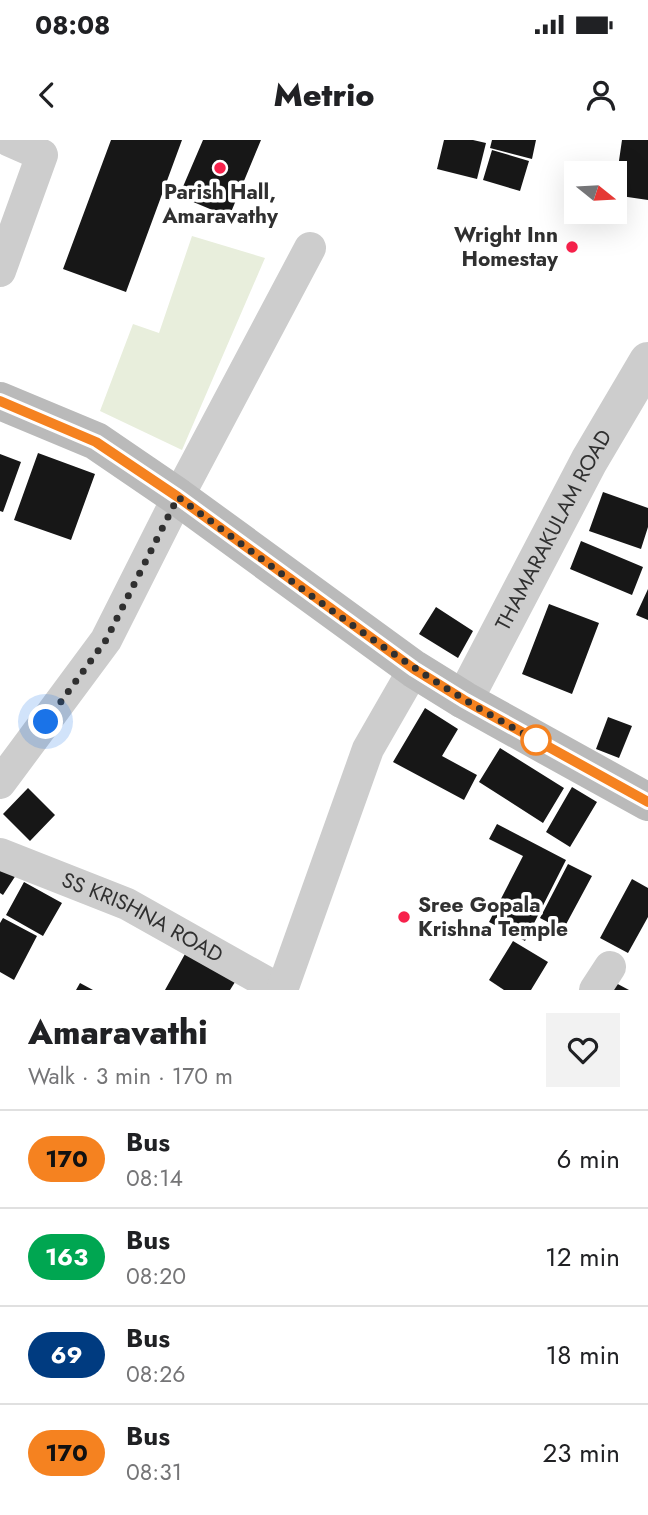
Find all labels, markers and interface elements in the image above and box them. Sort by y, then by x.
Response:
text: 08:08 [35,6,110,44]
text: Metrio [273,72,375,118]
icon: back [28,76,66,114]
icon: person [582,76,620,114]
marker: Parish Hall, Amaravathy [212,160,228,176]
north arrow [564,161,626,224]
map controls [564,161,627,224]
place label: Parish Hall, Amaravathy [161,177,279,231]
place label: Wright Inn Homestay [454,220,559,274]
marker: Wright Inn Homestay [564,239,580,255]
street label: THAMARAKULAM ROAD [488,424,619,636]
your location [28,704,63,739]
unlabelled marker [521,725,551,755]
street label: SS KRISHNA ROAD [57,865,229,970]
place label: Sree Gopala Krishna Temple [418,890,568,944]
marker: Sree Gopala Krishna Temple [396,909,412,925]
text: Amaravathi [28,1009,208,1056]
button: heart [546,1013,620,1087]
text: Walk · 3 min · 170 m [28,1059,233,1093]
text: Bus [126,1123,170,1161]
text: 6 min [557,1140,620,1178]
text: 170 [45,1141,88,1176]
text: 08:14 [126,1161,183,1195]
text: Bus [126,1221,170,1259]
text: 12 min [545,1238,620,1276]
text: 163 [45,1239,88,1274]
text: 08:20 [126,1259,186,1293]
text: Bus [126,1319,170,1357]
text: 18 min [546,1336,620,1374]
text: 69 [50,1337,83,1372]
text: 08:26 [126,1357,186,1391]
text: Bus [126,1417,170,1455]
text: 23 min [543,1434,620,1472]
text: 170 [45,1435,88,1470]
text: 08:31 [126,1455,182,1489]

